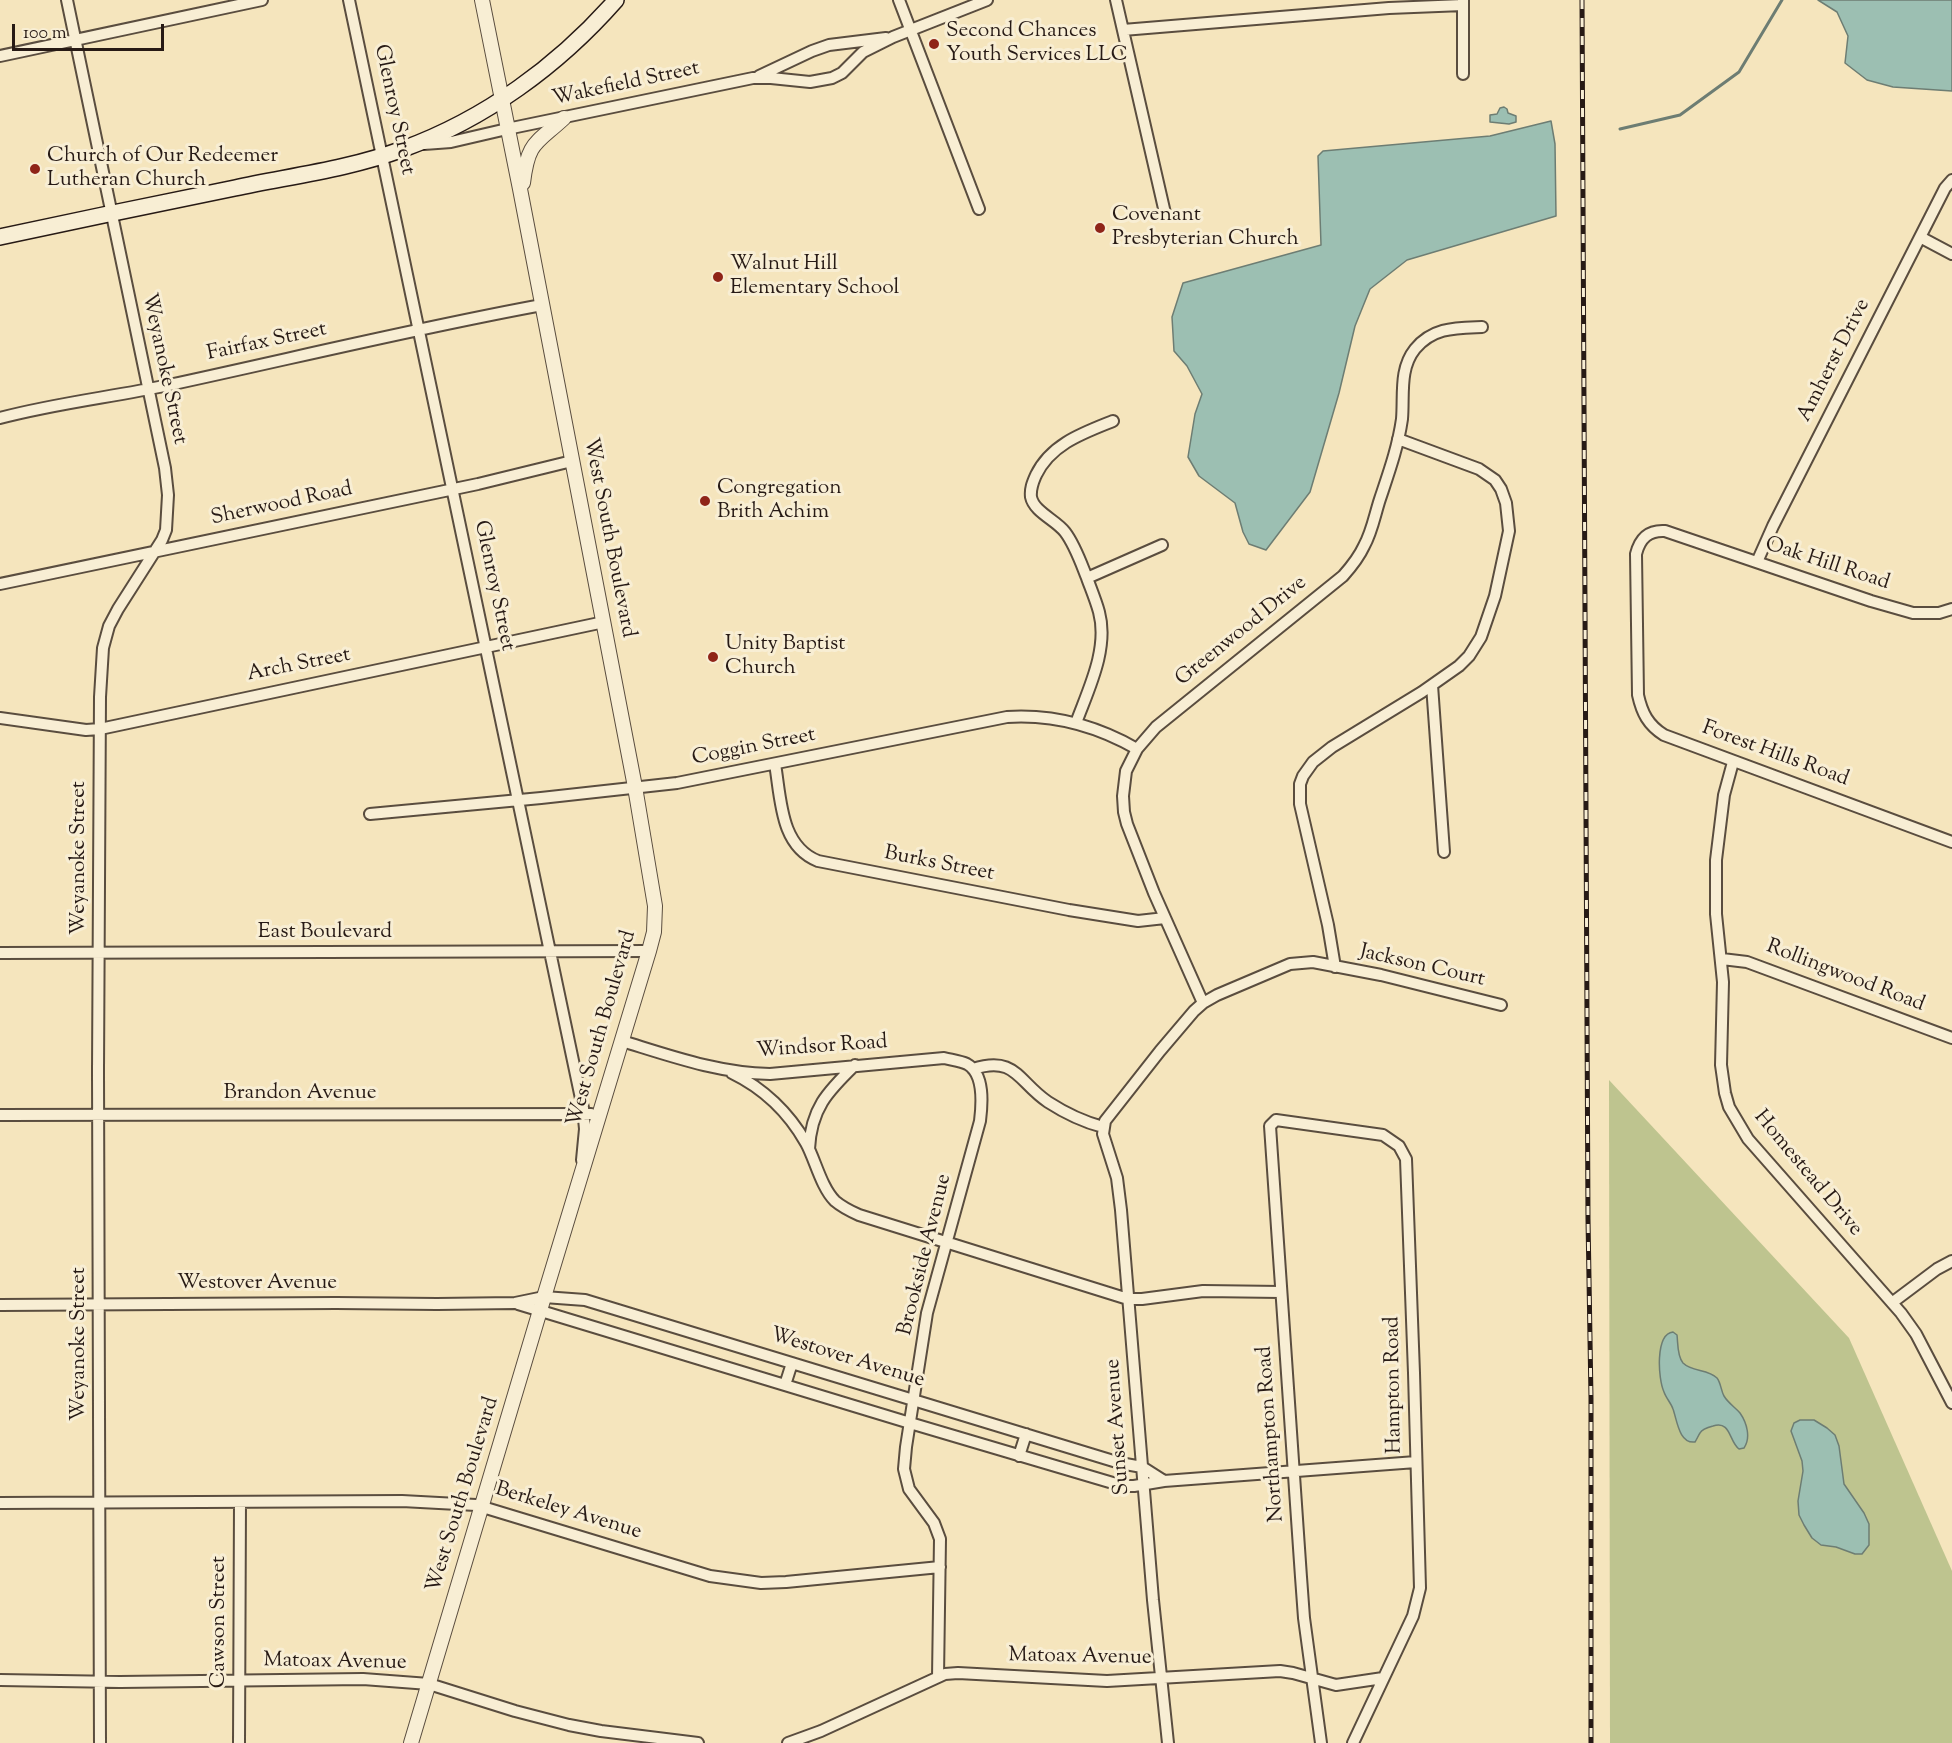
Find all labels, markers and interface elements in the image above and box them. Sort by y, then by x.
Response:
scale bar [15,12,166,50]
place label: Second Chances Youth Services LLC [946,19,1128,69]
text: 100 m [23,21,67,47]
marker: Second Chances Youth Services LLC [927,37,941,51]
street label: Glenroy Street [367,42,419,178]
street label: Wakefield Street [550,57,702,113]
place label: Church of Our Redeemer Lutheran Church [47,144,278,194]
marker: Church of Our Redeemer Lutheran Church [28,162,42,176]
place label: Covenant Presbyterian Church [1112,203,1299,253]
marker: Covenant Presbyterian Church [1093,221,1107,235]
place label: Walnut Hill Elementary School [730,252,899,302]
marker: Walnut Hill Elementary School [711,270,725,284]
street label: Weyanoke Street [135,291,191,447]
street label: Amherst Drive [1793,295,1877,427]
street label: Fairfax Street [205,318,329,368]
street label: West South Boulevard [576,436,640,640]
place label: Congregation Brith Achim [717,476,842,526]
street label: Sherwood Road [209,478,355,532]
marker: Congregation Brith Achim [698,494,712,508]
street label: Glenroy Street [467,518,519,654]
street label: Oak Hill Road [1762,533,1892,597]
street label: Greenwood Drive [1171,571,1313,693]
place label: Unity Baptist Church [725,632,845,682]
street label: Arch Street [245,644,353,688]
marker: Unity Baptist Church [706,650,720,664]
street label: Forest Hills Road [1698,717,1852,793]
street label: Coggin Street [690,724,818,772]
street label: Weyanoke Street [67,781,93,935]
street label: Burks Street [882,842,996,888]
street label: East Boulevard [258,920,392,946]
street label: West South Boulevard [563,928,643,1130]
street label: Rollingwood Road [1762,935,1928,1019]
street label: Jackson Court [1357,940,1487,994]
street label: Windsor Road [756,1031,888,1065]
street label: Brandon Avenue [223,1081,377,1107]
street label: Homestead Drive [1747,1106,1867,1242]
street label: Brookside Avenue [894,1172,958,1338]
street label: Weyanoke Street [67,1267,93,1421]
street label: Westover Avenue [177,1271,337,1297]
street label: Hampton Road [1381,1316,1409,1454]
street label: Westover Avenue [767,1324,927,1394]
street label: Northampton Road [1253,1345,1291,1523]
street label: Sunset Avenue [1102,1358,1136,1496]
street label: West South Boulevard [422,1394,506,1596]
street label: Berkeley Avenue [492,1478,644,1546]
street label: Cawson Street [207,1556,233,1688]
street label: Matoax Avenue [1008,1644,1152,1672]
street label: Matoax Avenue [263,1649,407,1677]

